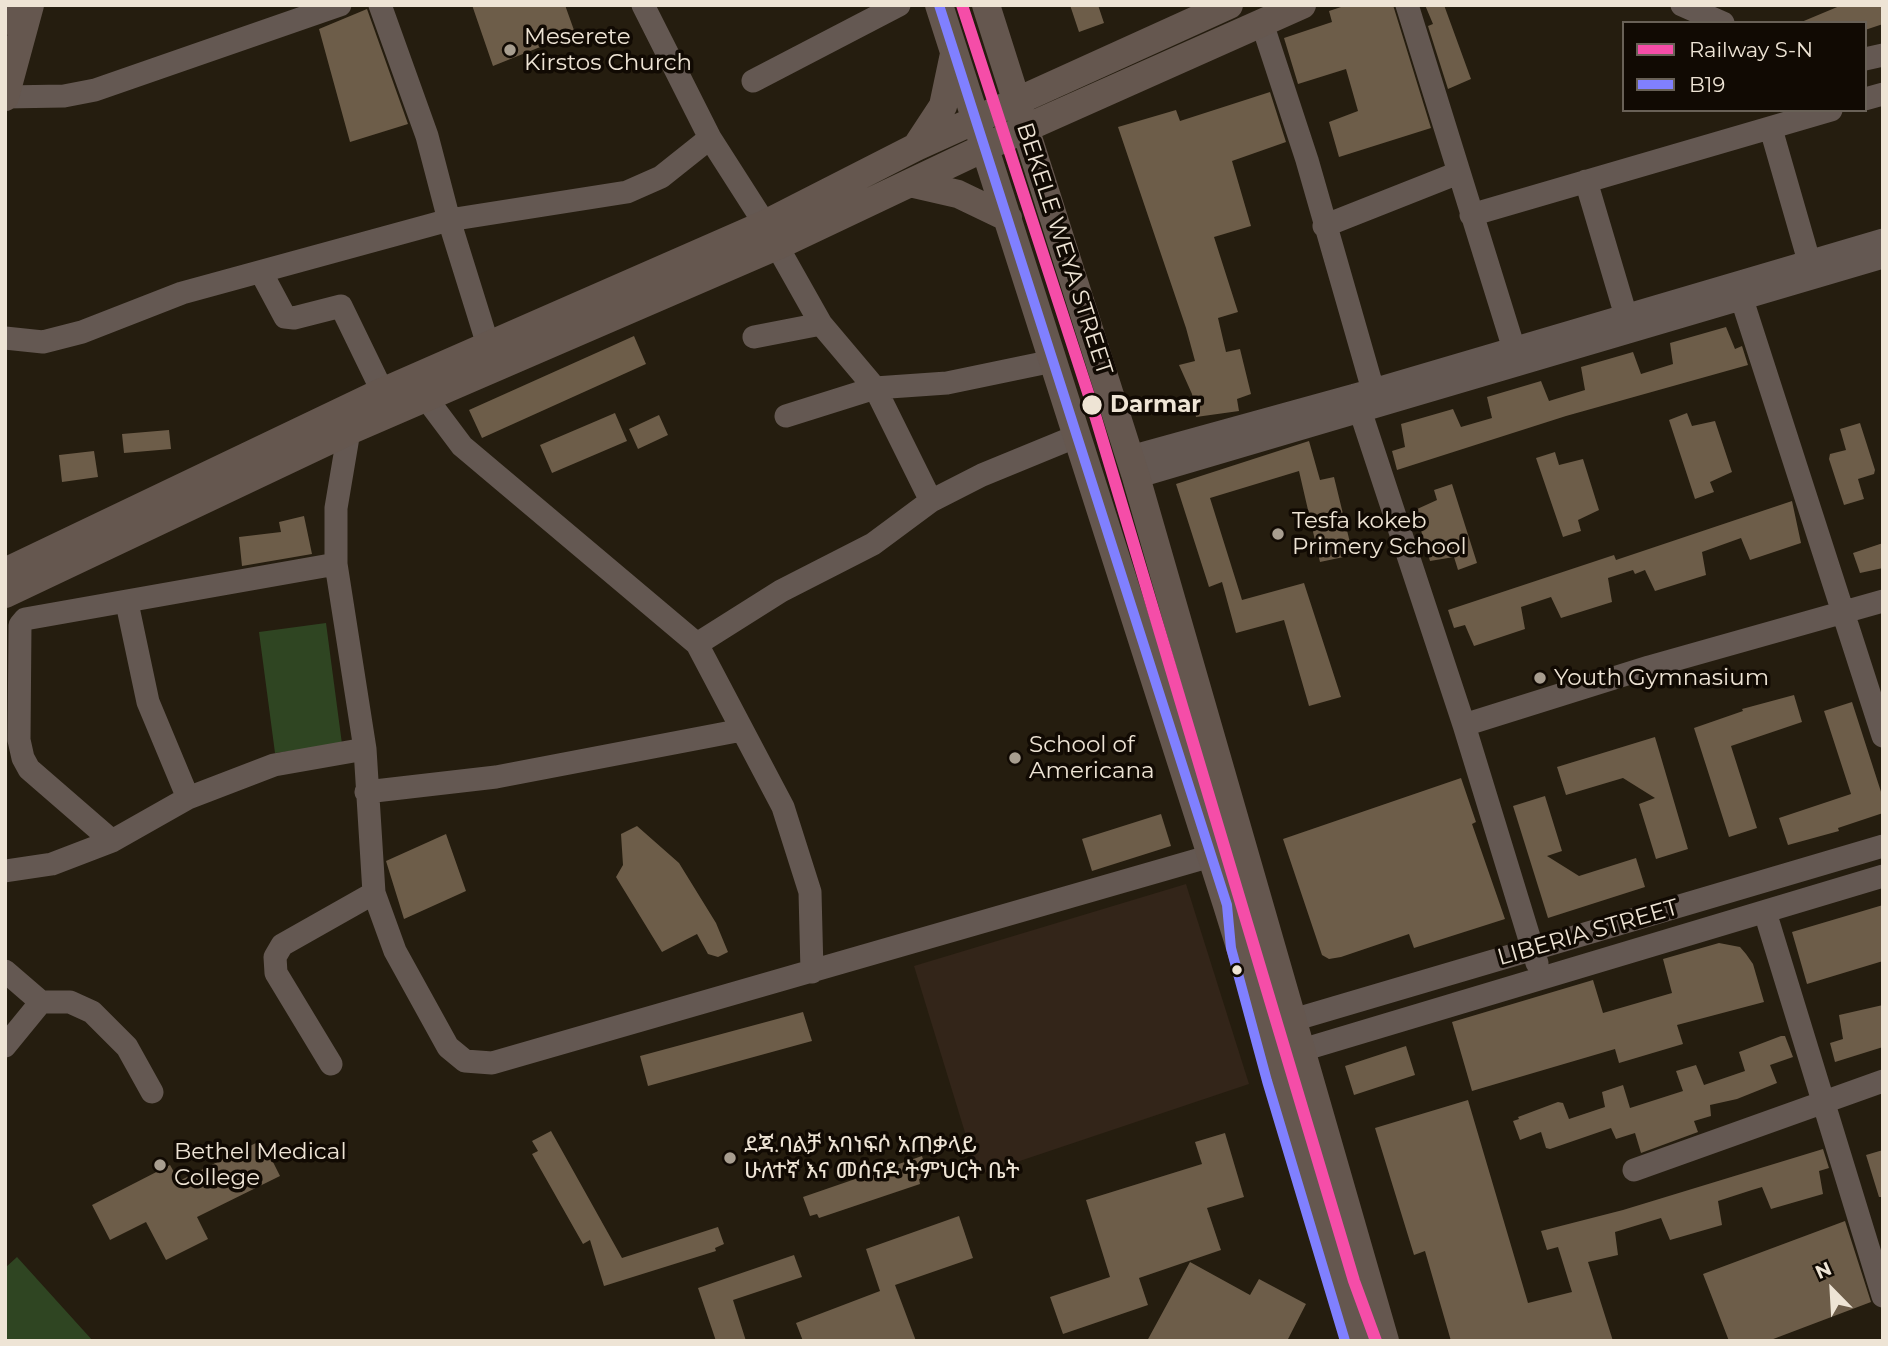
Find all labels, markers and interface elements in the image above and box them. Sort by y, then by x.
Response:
legend [1622,21,1867,112]
place label: Meserete Kirstos Church [524,23,692,77]
text: Railway S-N [1689,37,1813,62]
marker: Meserete Kirstos Church [502,42,518,58]
text: B19 [1689,72,1725,97]
street label: BEKELE WEYA STREET [1010,119,1118,379]
place label: Darmar [1110,391,1201,419]
marker: Darmar [1080,393,1104,417]
place label: Tesfa kokeb Primery School [1292,507,1467,561]
marker: Tesfa kokeb Primery School [1270,526,1286,542]
place label: Youth Gymnasium [1554,664,1769,692]
marker: Youth Gymnasium [1532,670,1548,686]
place label: School of Americana [1029,731,1155,785]
marker: School of Americana [1007,750,1023,766]
street label: LIBERIA STREET [1494,894,1682,972]
unlabelled marker [1230,963,1244,977]
place label: ደጃ.ባልቻ አባነፍሶ አጠቃላይ ሁለተኛ እና መሰናዶ ትምህርት ቤት [744,1131,1019,1185]
place label: Bethel Medical College [174,1138,347,1192]
marker: ደጃ.ባልቻ አባነፍሶ አጠቃላይ ሁለተኛ እና መሰናዶ ትምህርት ቤት [722,1150,738,1166]
marker: Bethel Medical College [152,1157,168,1173]
north arrow [1797,1255,1867,1325]
text: N [1812,1257,1835,1284]

